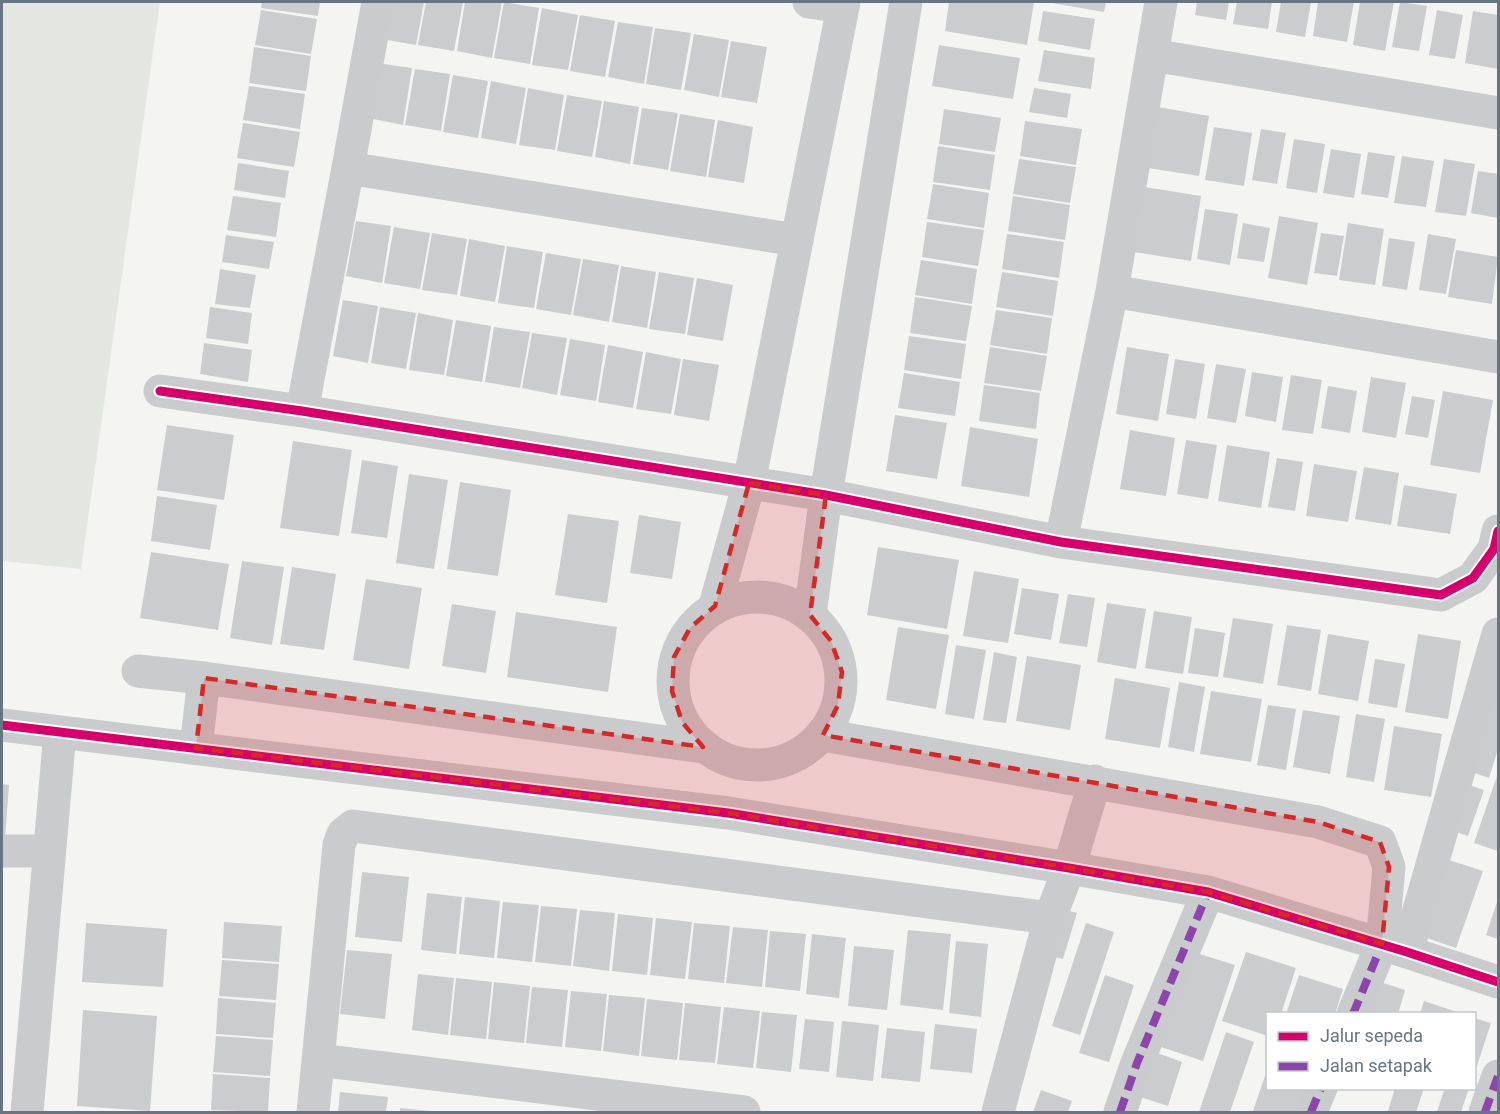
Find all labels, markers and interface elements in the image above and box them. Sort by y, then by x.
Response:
legend [1266,1012,1476,1090]
text: Jalur sepeda [1320,1025,1423,1046]
text: Jalan setapak [1320,1055,1433,1076]

